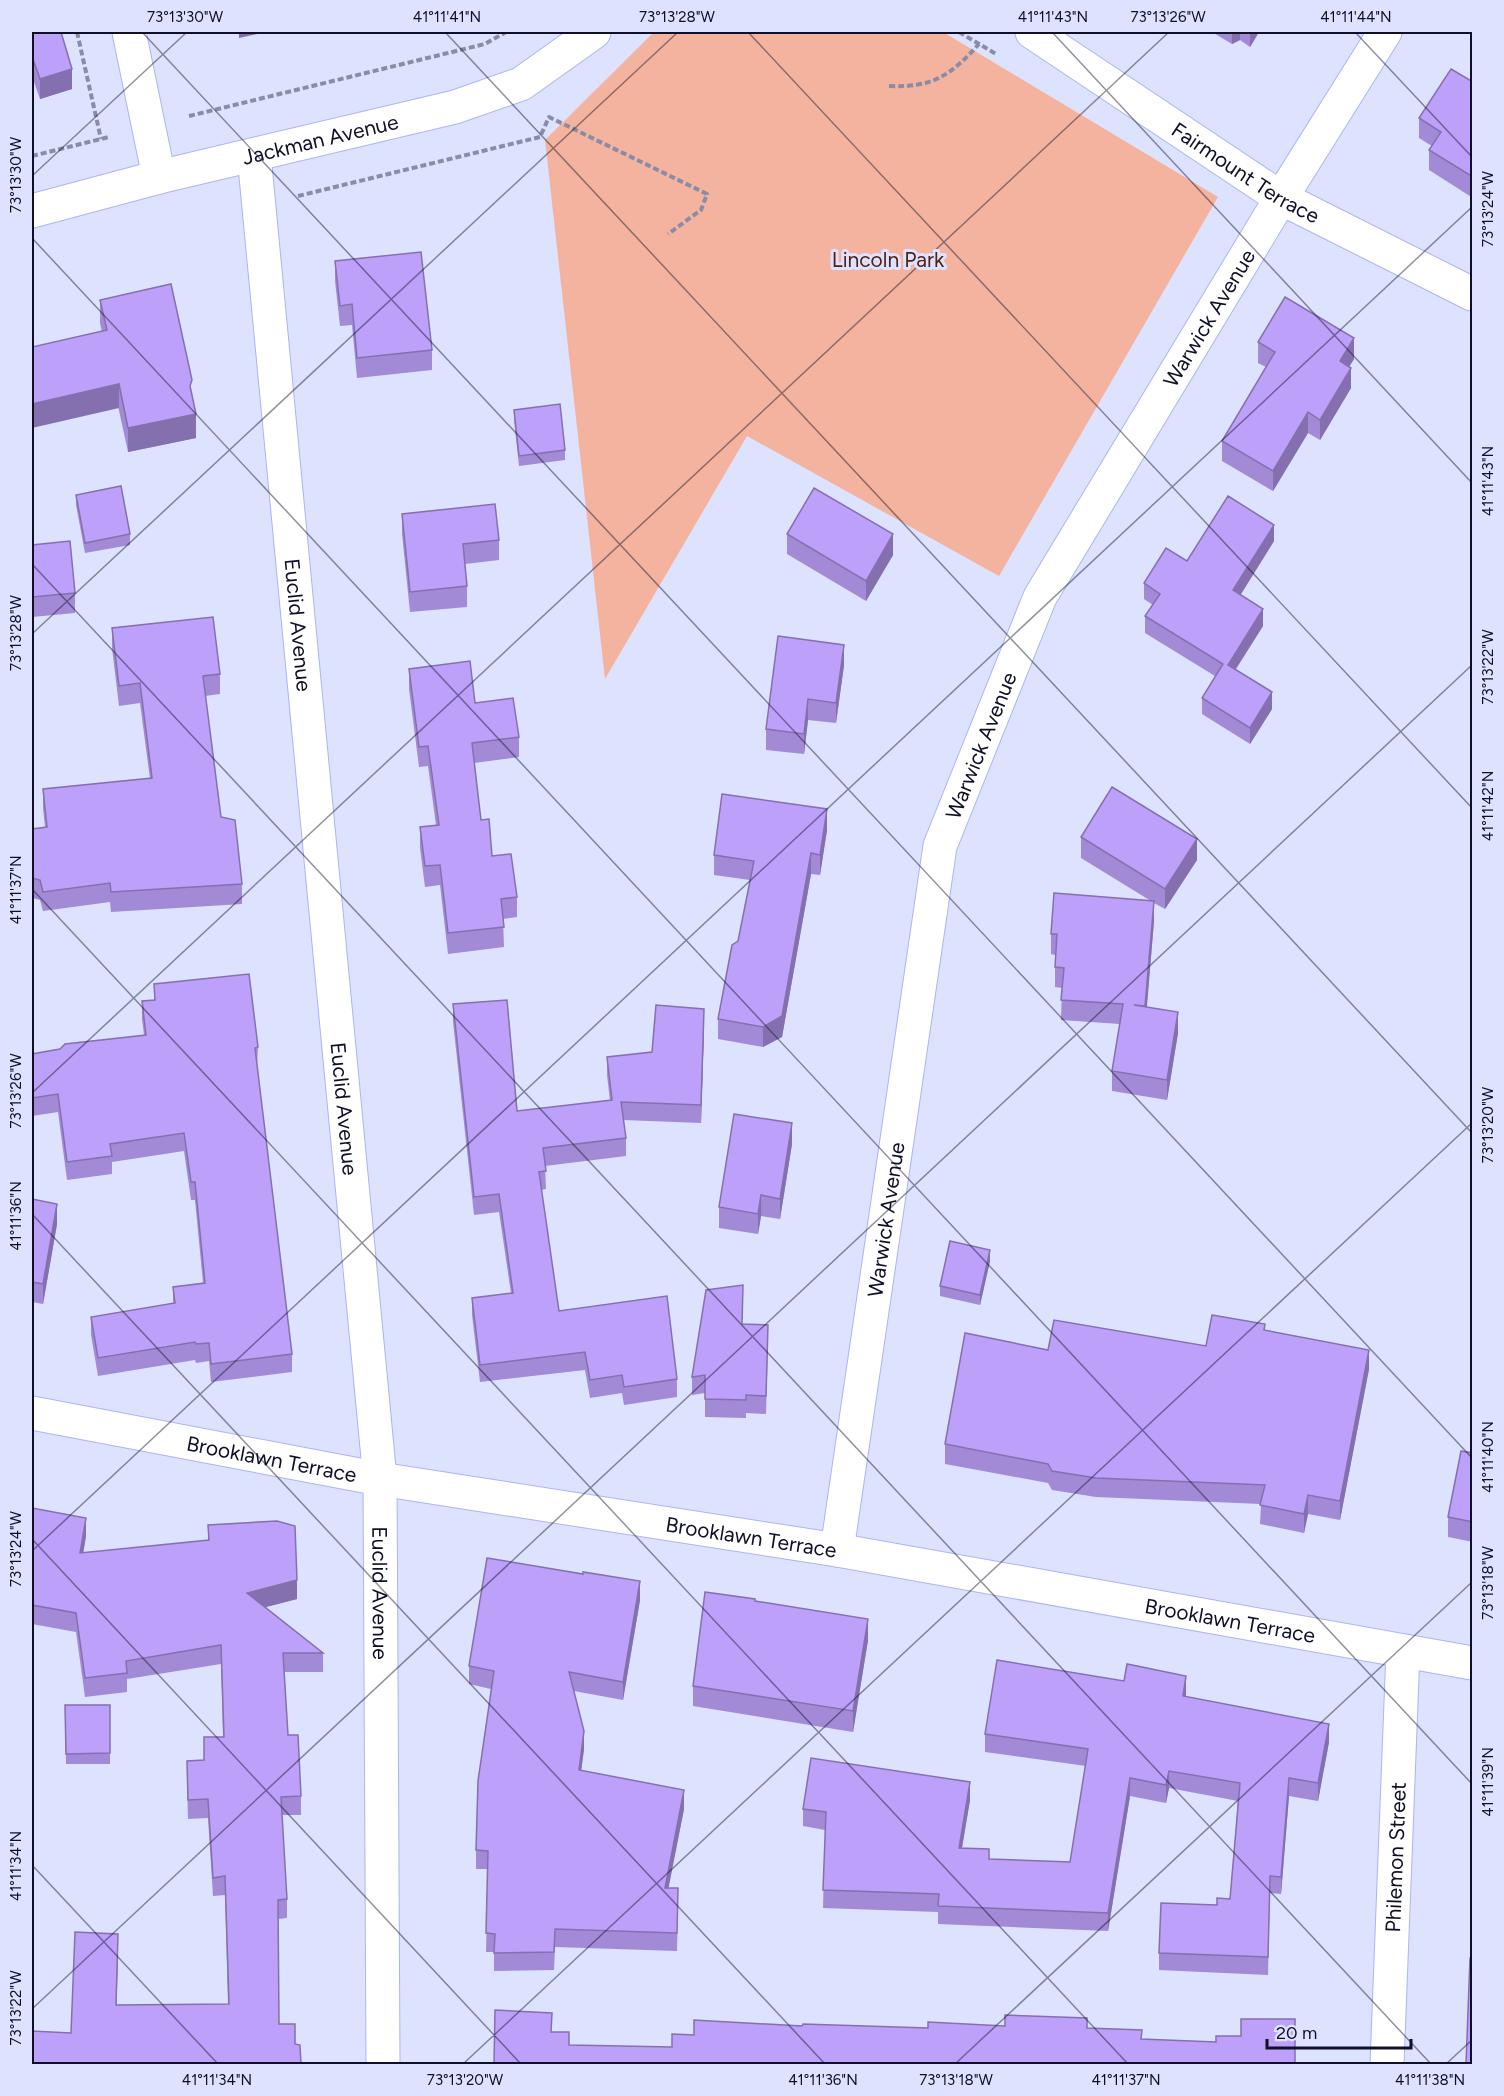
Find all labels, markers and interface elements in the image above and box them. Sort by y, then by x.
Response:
text: 73°13'30"W [147,8,224,26]
text: 41°11'41"N [413,8,481,26]
text: 73°13'28"W [639,8,716,26]
text: 41°11'43"N [1018,8,1088,26]
text: 73°13'26"W [1130,8,1206,26]
text: 41°11'44"N [1320,8,1392,26]
street label: Jackman Avenue [240,108,401,169]
street label: Fairmount Terrace [1167,116,1324,228]
text: 73°13'30"W [7,136,25,213]
text: 73°13'24"W [1479,170,1497,247]
street label: Warwick Avenue [1158,244,1260,391]
park label: Lincoln Park [832,247,945,272]
text: 41°11'43"N [1479,446,1497,516]
street label: Euclid Avenue [280,557,317,693]
text: 73°13'28"W [7,594,25,671]
text: 73°13'22"W [1479,629,1497,705]
street label: Warwick Avenue [940,668,1021,822]
text: 41°11'42"N [1479,771,1497,841]
text: 41°11'37"N [7,855,25,925]
street label: Euclid Avenue [326,1041,364,1176]
text: 73°13'26"W [7,1053,25,1129]
text: 73°13'20"W [1479,1086,1497,1163]
street label: Warwick Avenue [862,1140,909,1299]
text: 41°11'36"N [7,1181,25,1251]
text: 41°11'40"N [1479,1421,1497,1493]
street label: Brooklawn Terrace [185,1430,359,1487]
text: 73°13'24"W [7,1510,25,1587]
street label: Brooklawn Terrace [664,1511,839,1562]
street label: Euclid Avenue [368,1526,393,1660]
text: 73°13'18"W [1479,1546,1497,1620]
street label: Brooklawn Terrace [1143,1593,1317,1647]
text: 41°11'39"N [1479,1747,1497,1817]
street label: Philemon Street [1380,1781,1410,1933]
text: 41°11'34"N [7,1831,25,1901]
text: 73°13'22"W [7,1970,25,2046]
scale bar [1267,2012,1411,2050]
text: 20 m [1276,2022,1317,2044]
text: 41°11'34"N [182,2071,252,2089]
text: 73°13'20"W [427,2071,504,2089]
text: 41°11'36"N [788,2071,858,2089]
text: 73°13'18"W [919,2071,993,2089]
text: 41°11'37"N [1091,2071,1161,2089]
text: 41°11'38"N [1395,2071,1465,2089]

